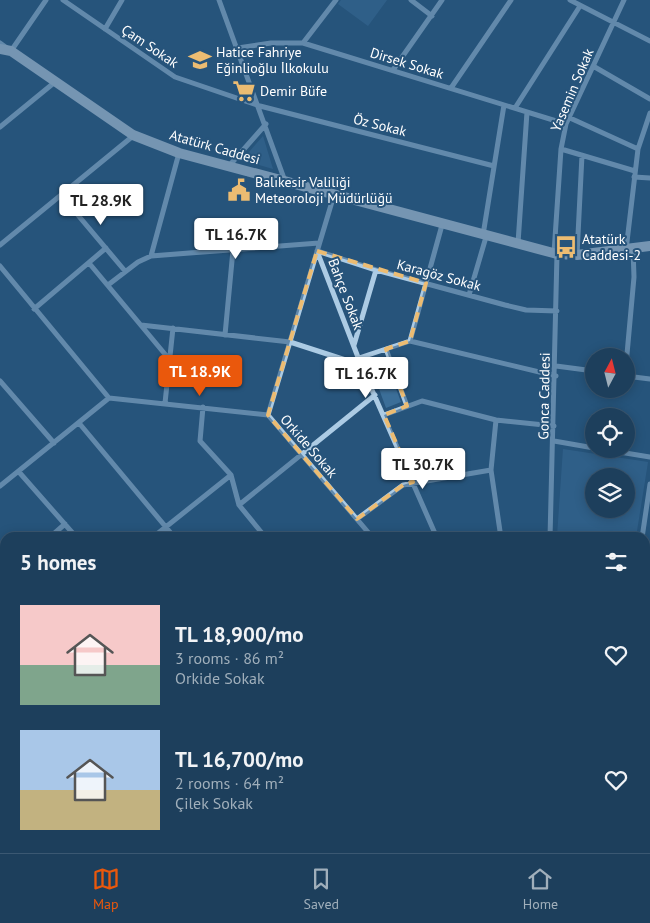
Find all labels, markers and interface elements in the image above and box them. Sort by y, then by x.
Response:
street label: Çam Sokak [118,20,182,72]
place label: Hatice Fahriye Eğinlioğlu İlkokulu [216,43,329,77]
street label: Dirsek Sokak [368,43,446,83]
street label: Yasemin Sokak [546,45,598,134]
school or university icon: Hatice Fahriye Eğinlioğlu İlkokulu [187,47,213,73]
supermarket icon: Demir Büfe [231,78,257,104]
place label: Demir Büfe [260,82,327,100]
street label: Öz Sokak [352,110,409,140]
street label: Atatürk Caddesi [168,125,262,169]
place label: Balıkesir Valiliği Meteoroloji Müdürlüğü [255,173,392,207]
public building icon: Balıkesir Valiliği Meteoroloji Müdürlüğü [226,177,252,203]
pin: TL 28.9K [49,184,153,226]
text: TL 28.9K [70,190,132,210]
pin: TL 16.7K [184,218,288,260]
text: TL 16.7K [205,224,267,244]
place label: Atatürk Caddesi-2 [582,230,641,264]
bus stop icon: Atatürk Caddesi-2 [553,234,579,260]
street label: Karagöz Sokak [395,255,483,295]
street label: Bahçe Sokak [324,256,368,332]
north arrow [585,348,635,398]
map controls [585,348,635,518]
street label: Gonca Caddesi [534,352,554,440]
pin: TL 18.9K [148,354,252,397]
pin: TL 16.7K [314,356,418,399]
text: TL 18.9K [169,361,231,381]
text: TL 16.7K [335,363,397,383]
button: locate [585,408,635,458]
street label: Orkide Sokak [276,410,342,482]
pin: TL 30.7K [371,448,475,490]
text: TL 30.7K [392,454,454,474]
button: layers [585,468,635,518]
icon: filters [602,548,630,576]
text: 5 homes [20,549,96,576]
text: TL 18,900/mo [175,621,304,648]
icon: home [60,625,120,685]
icon: heart [602,641,630,669]
text: 3 rooms · 86 m² [175,648,284,668]
text: Orkide Sokak [175,668,265,688]
text: TL 16,700/mo [175,746,304,773]
icon: home [60,750,120,810]
icon: heart [602,766,630,794]
text: 2 rooms · 64 m² [175,773,284,793]
text: Çilek Sokak [175,793,253,813]
tab: Map [92,865,120,913]
tab: Saved [303,865,339,913]
tab: Home [523,865,558,913]

